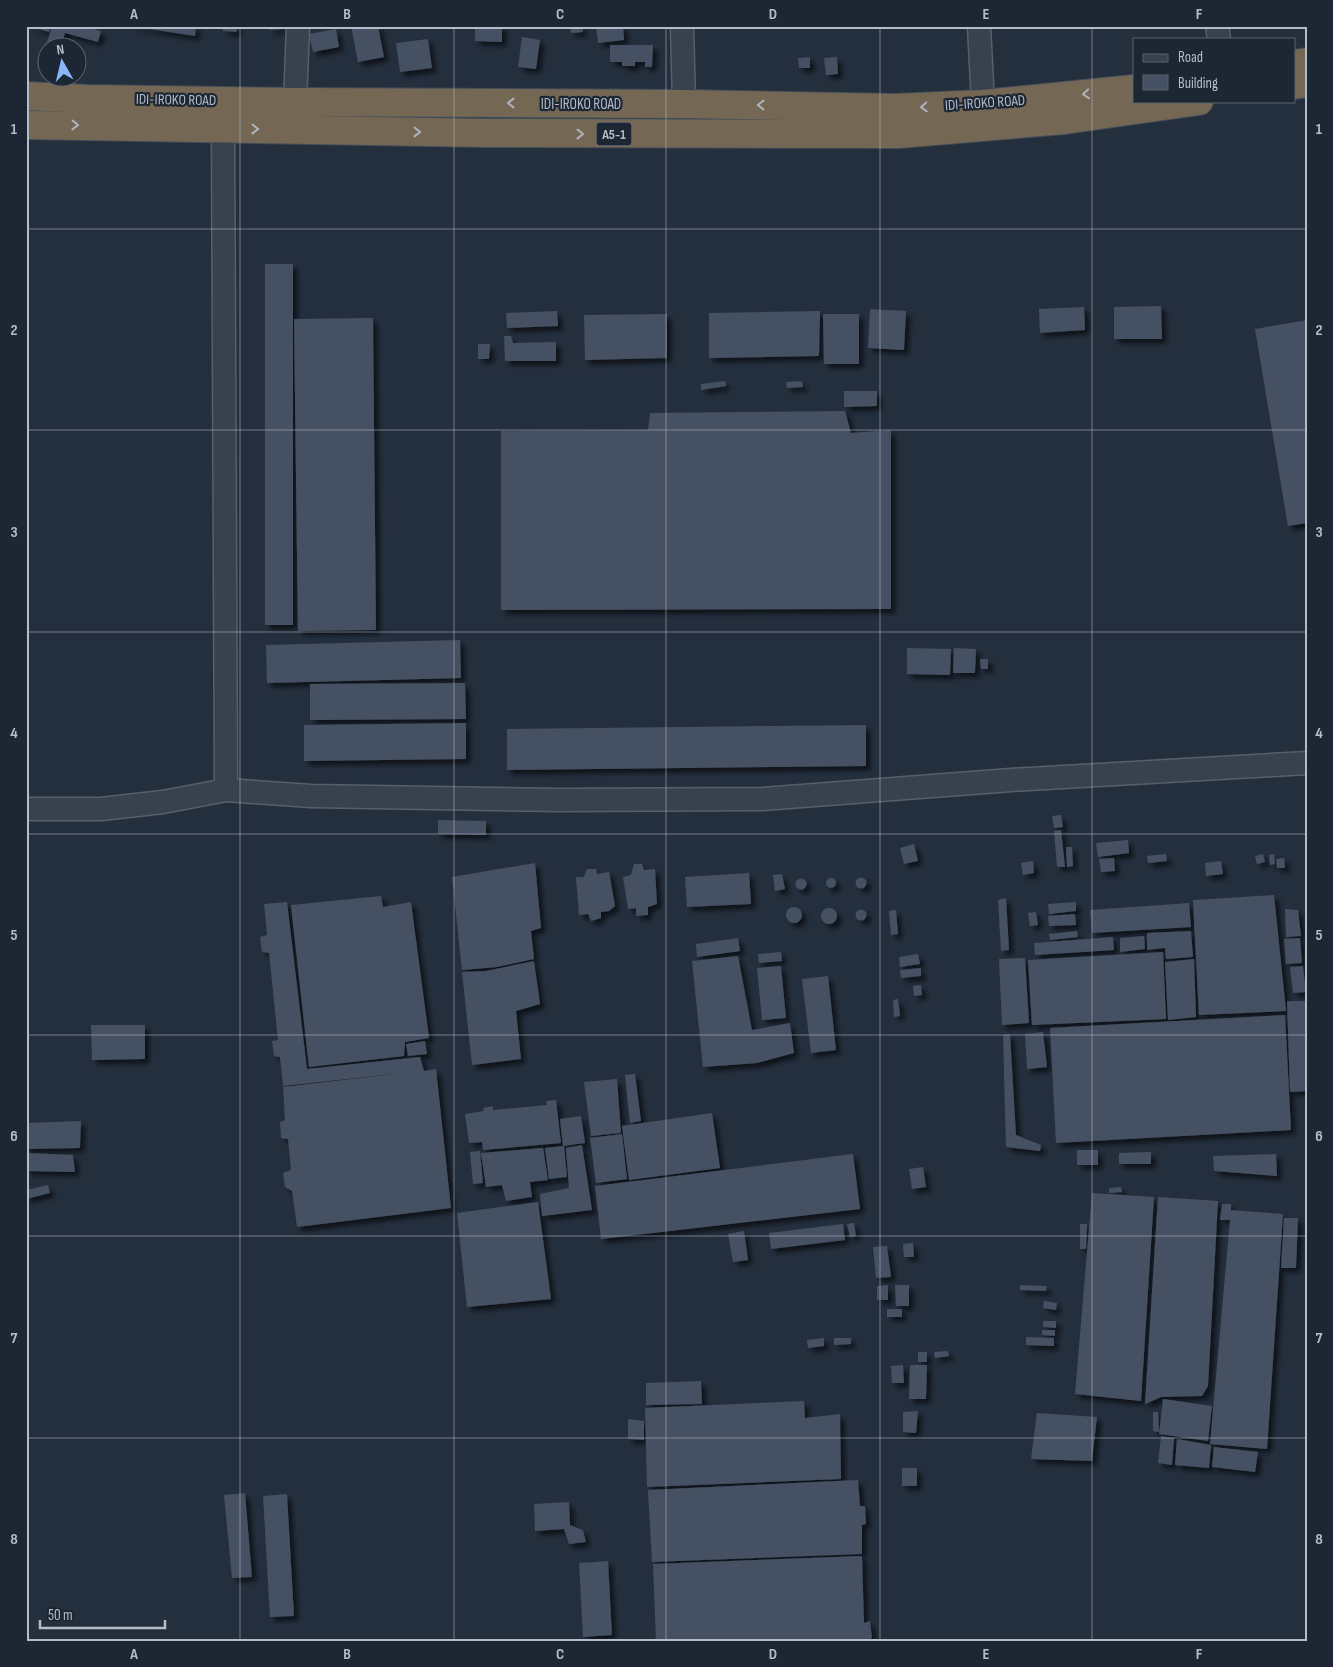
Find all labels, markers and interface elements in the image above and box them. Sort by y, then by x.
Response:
text: A [129,5,138,24]
text: B [343,5,351,24]
text: C [556,5,564,24]
text: D [769,5,777,24]
text: E [983,5,990,24]
text: F [1196,5,1203,24]
north arrow [38,38,88,88]
legend [1133,38,1296,102]
text: N [55,41,65,59]
text: Road [1178,48,1203,67]
text: Building [1178,74,1218,93]
one-way arrow [1081,88,1089,99]
street label: IDI-IROKO ROAD [136,90,216,110]
street label: IDI-IROKO ROAD [944,91,1026,115]
street label: IDI-IROKO ROAD [541,95,621,114]
one-way arrow [507,98,515,108]
one-way arrow [757,100,765,111]
one-way arrow [920,101,928,112]
text: 1 [11,120,18,139]
one-way arrow [72,120,79,130]
text: 1 [1316,120,1323,139]
road number: A5-1 [596,122,632,146]
one-way arrow [251,124,259,135]
one-way arrow [414,127,422,137]
one-way arrow [576,129,584,139]
text: 2 [10,321,18,340]
text: 2 [1315,321,1323,340]
text: 3 [10,523,18,542]
text: 3 [1315,523,1323,542]
text: 4 [10,724,18,743]
text: 4 [1315,724,1323,743]
text: 5 [10,926,18,945]
text: 5 [1315,926,1323,945]
text: 6 [10,1127,18,1146]
text: 6 [1315,1127,1323,1146]
text: 7 [11,1329,18,1348]
text: 7 [1316,1329,1323,1348]
text: 8 [10,1530,18,1549]
text: 8 [1315,1530,1323,1549]
scale bar [40,1597,165,1629]
text: 50 m [48,1606,73,1625]
text: A [129,1645,138,1664]
text: B [343,1645,351,1664]
text: C [556,1645,564,1664]
text: D [769,1645,777,1664]
text: E [983,1645,990,1664]
text: F [1196,1645,1203,1664]

